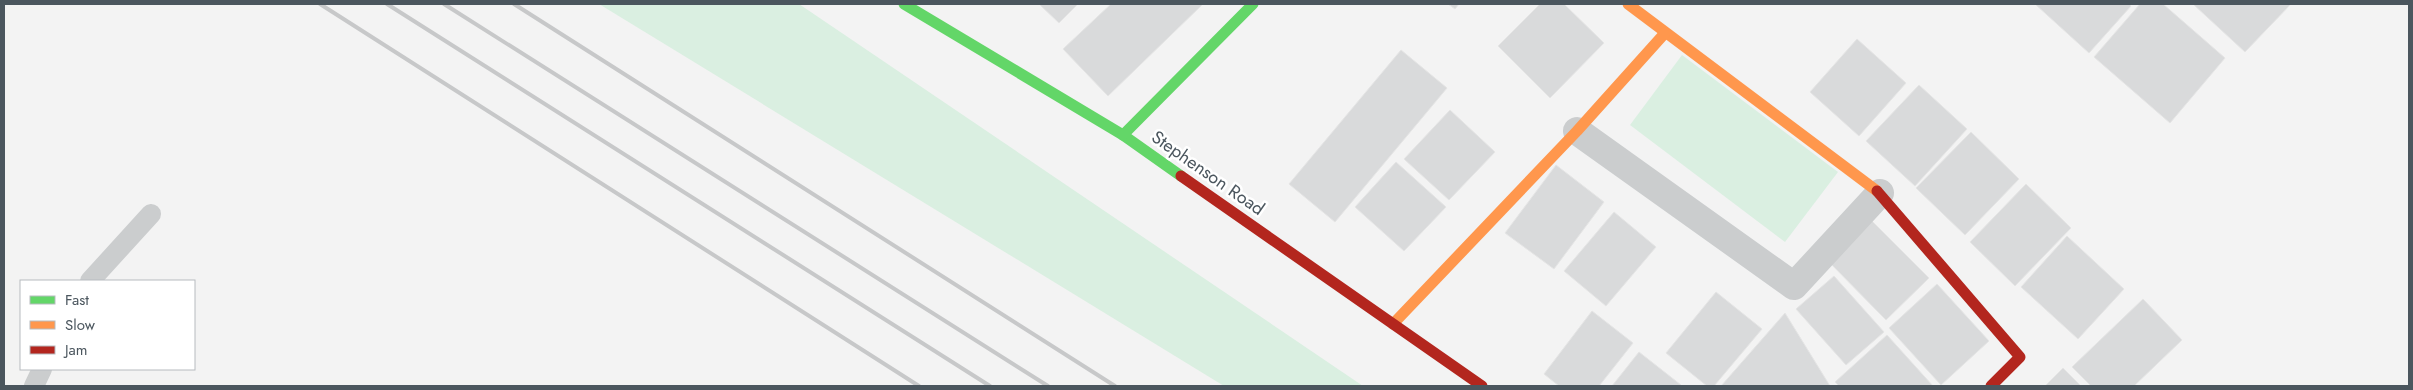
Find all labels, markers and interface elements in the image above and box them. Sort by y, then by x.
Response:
street label: Stephenson Road [1146,124,1270,222]
legend [20,280,195,370]
text: Fast [65,289,89,311]
text: Slow [65,314,96,336]
text: Jam [63,339,88,361]

